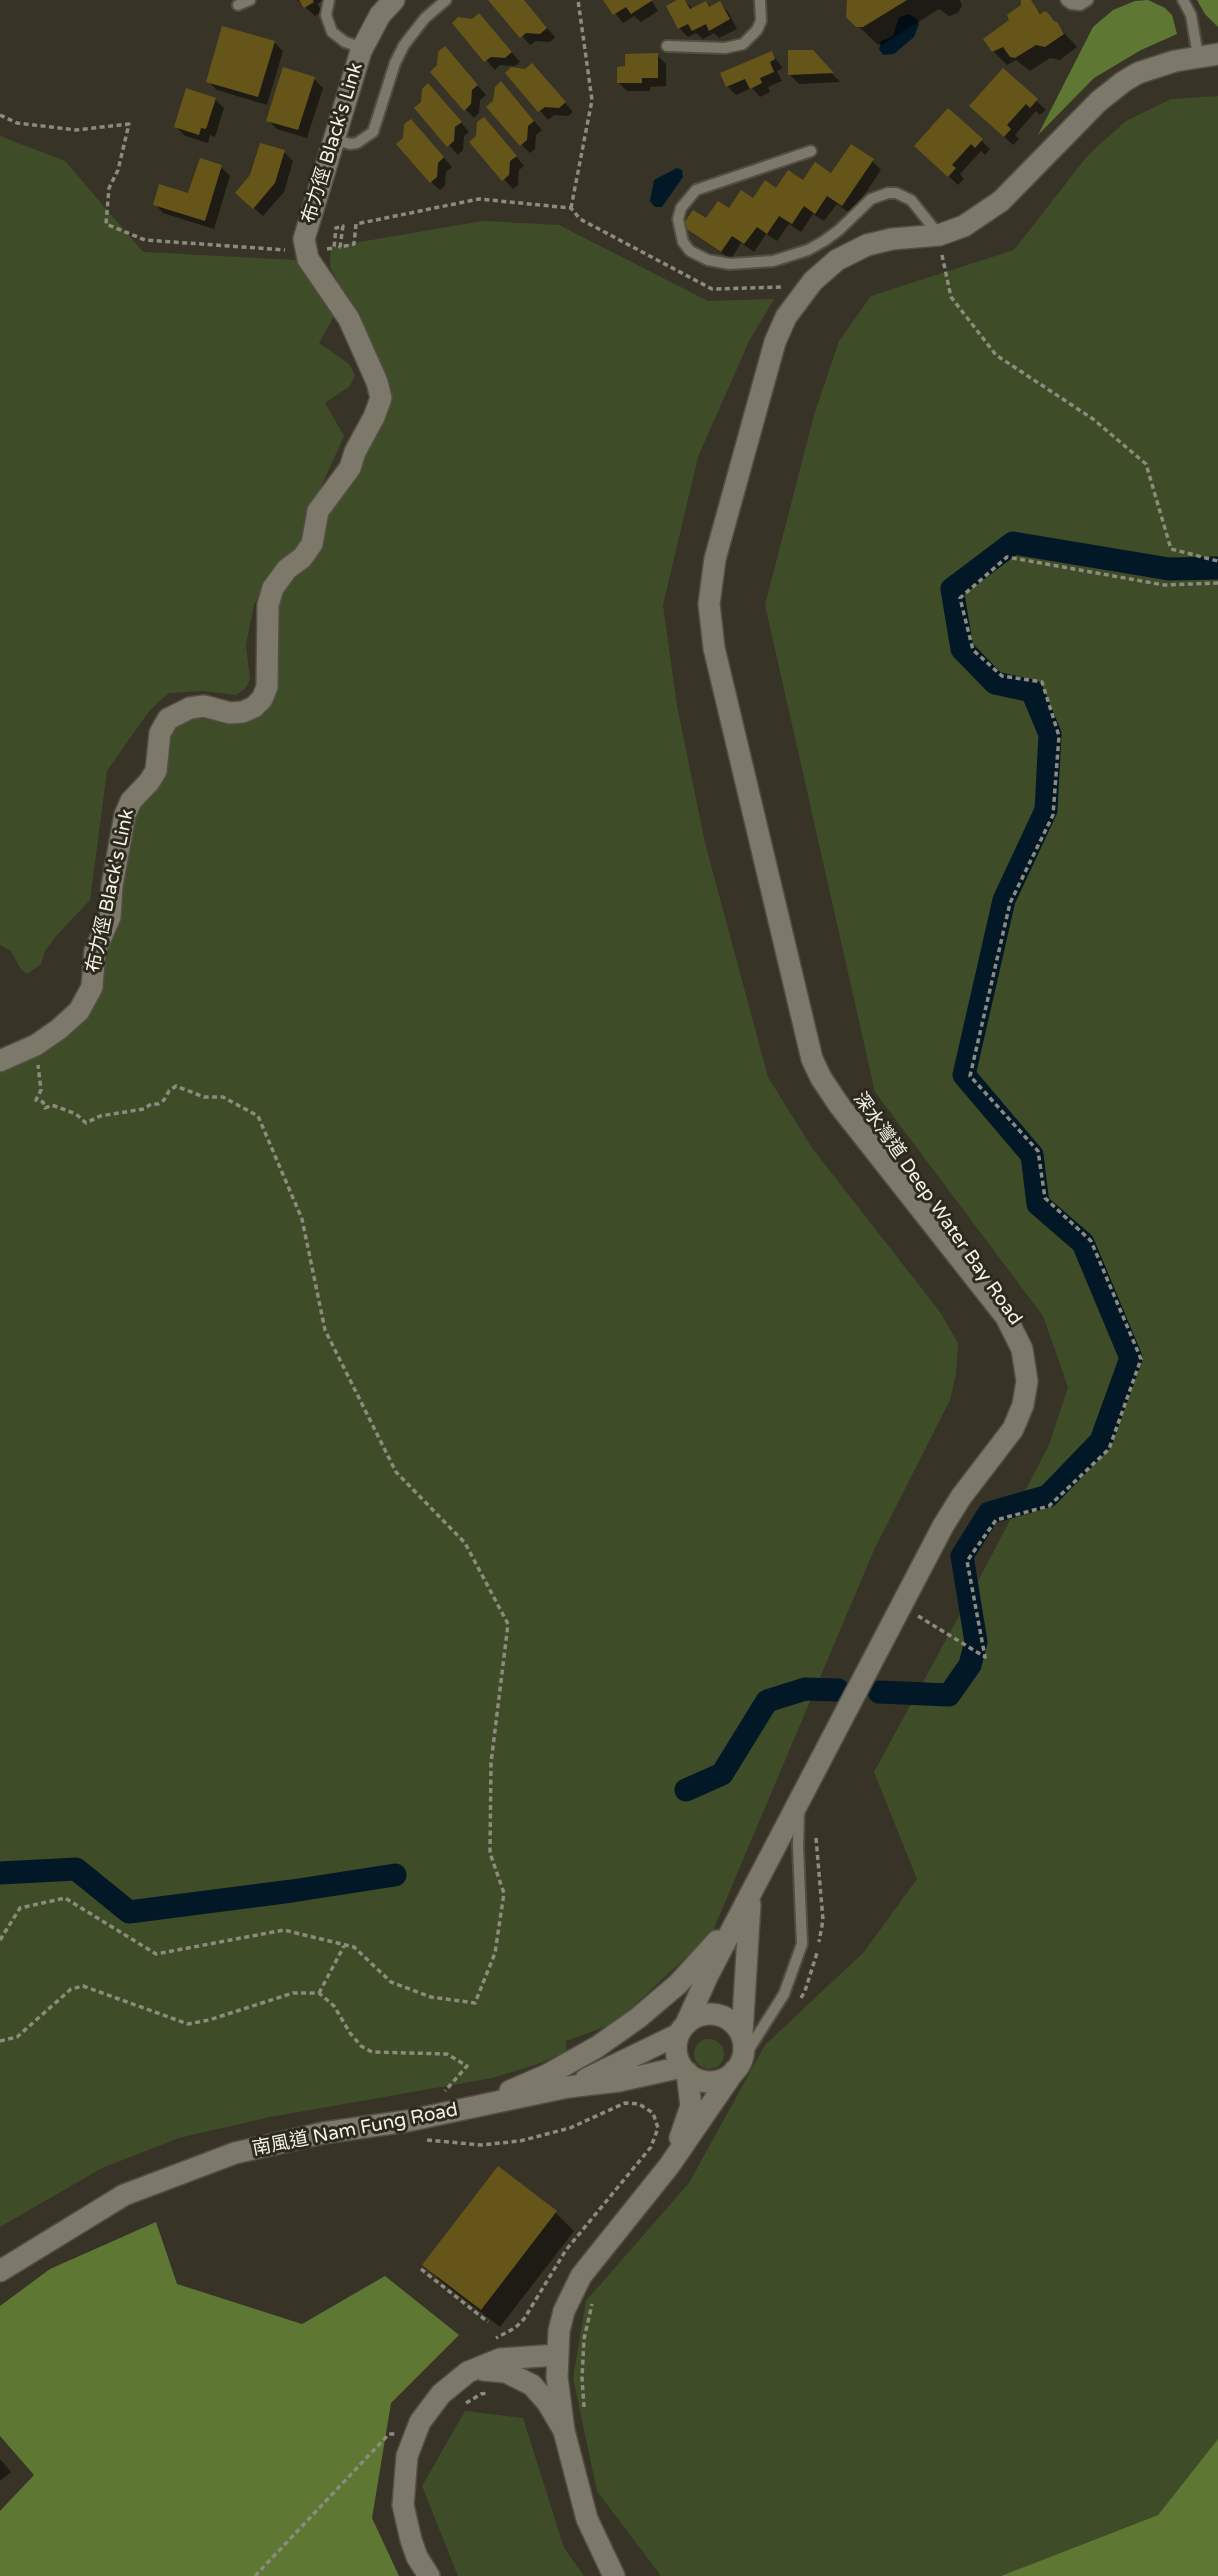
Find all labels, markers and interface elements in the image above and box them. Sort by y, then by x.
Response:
street label: 布力徑 Black's Link [298,60,368,226]
street label: 布力徑 Black's Link [83,807,139,975]
street label: 深水灣道 Deep Water Bay Road [848,1088,1026,1330]
street label: 南風道 Nam Fung Road [250,2099,460,2161]

